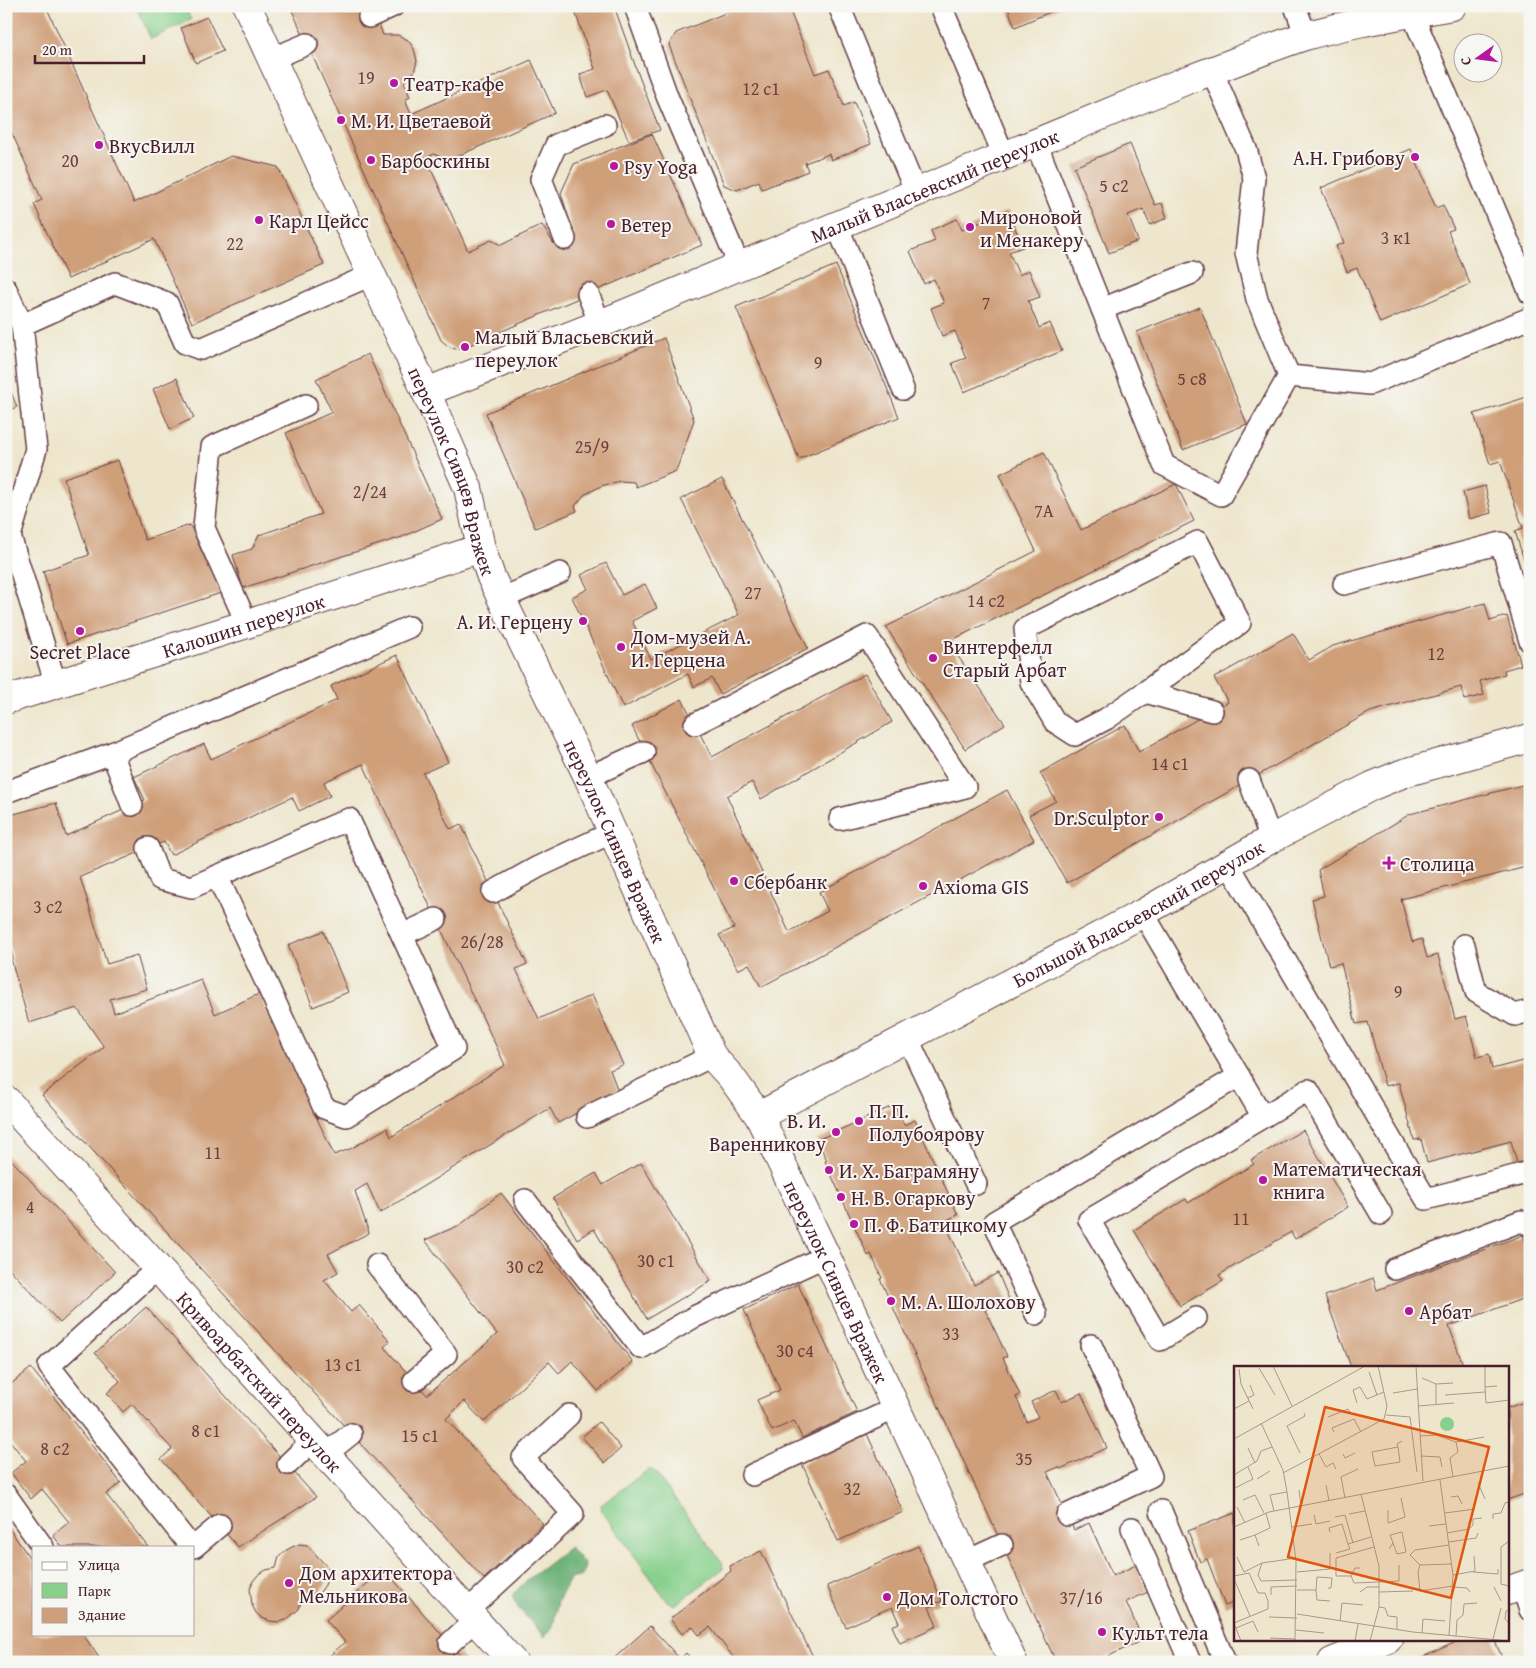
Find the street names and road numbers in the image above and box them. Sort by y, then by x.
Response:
street label: Малый Власьевский переулок [806,120,1063,249]
street label: переулок Сивцев Вражек [402,361,504,579]
street label: Калошин переулок [159,585,329,664]
street label: переулок Сивцев Вражек [557,734,674,948]
street label: Большой Власьевский переулок [1007,831,1270,994]
street label: переулок Сивцев Вражек [777,1175,897,1388]
street label: Кривоарбатский переулок [170,1284,350,1479]

